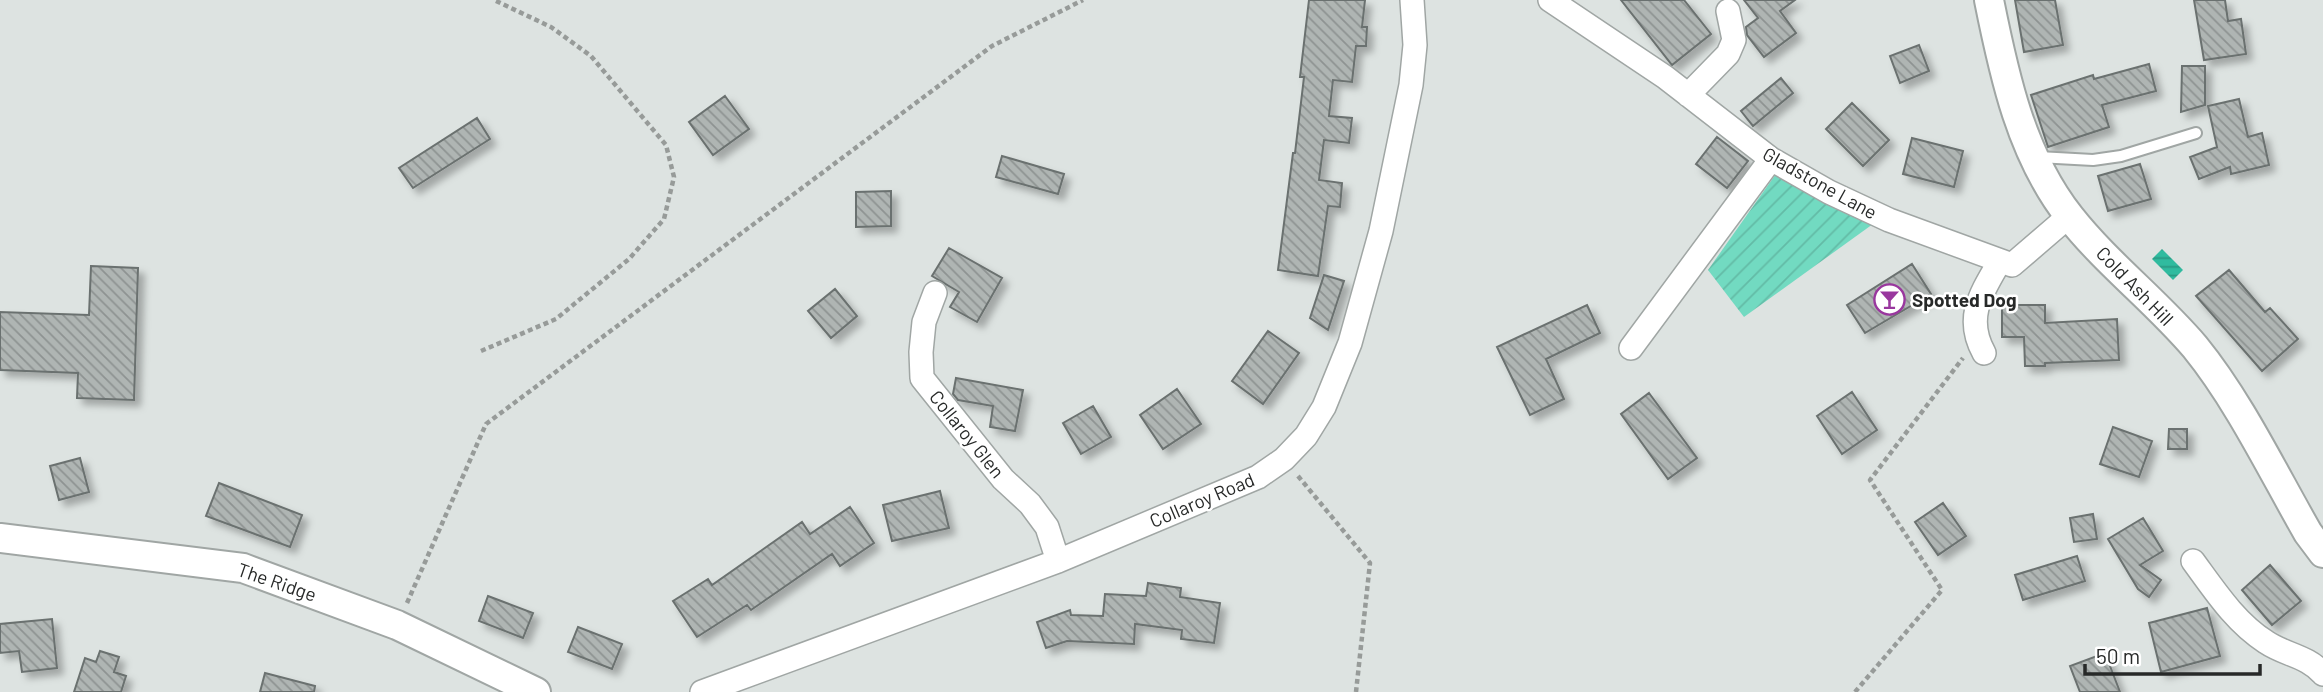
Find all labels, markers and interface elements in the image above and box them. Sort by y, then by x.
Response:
street label: Gladstone Lane [1759,142,1881,223]
street label: Cold Ash Hill [2092,241,2179,330]
bar icon: Spotted Dog [1872,283,1906,317]
place label: Spotted Dog [1912,288,2016,311]
street label: Collaroy Glen [925,385,1010,482]
street label: Collaroy Road [1146,467,1258,532]
street label: The Ridge [235,557,320,606]
scale bar [2085,632,2260,676]
text: 50 m [2096,643,2140,668]

